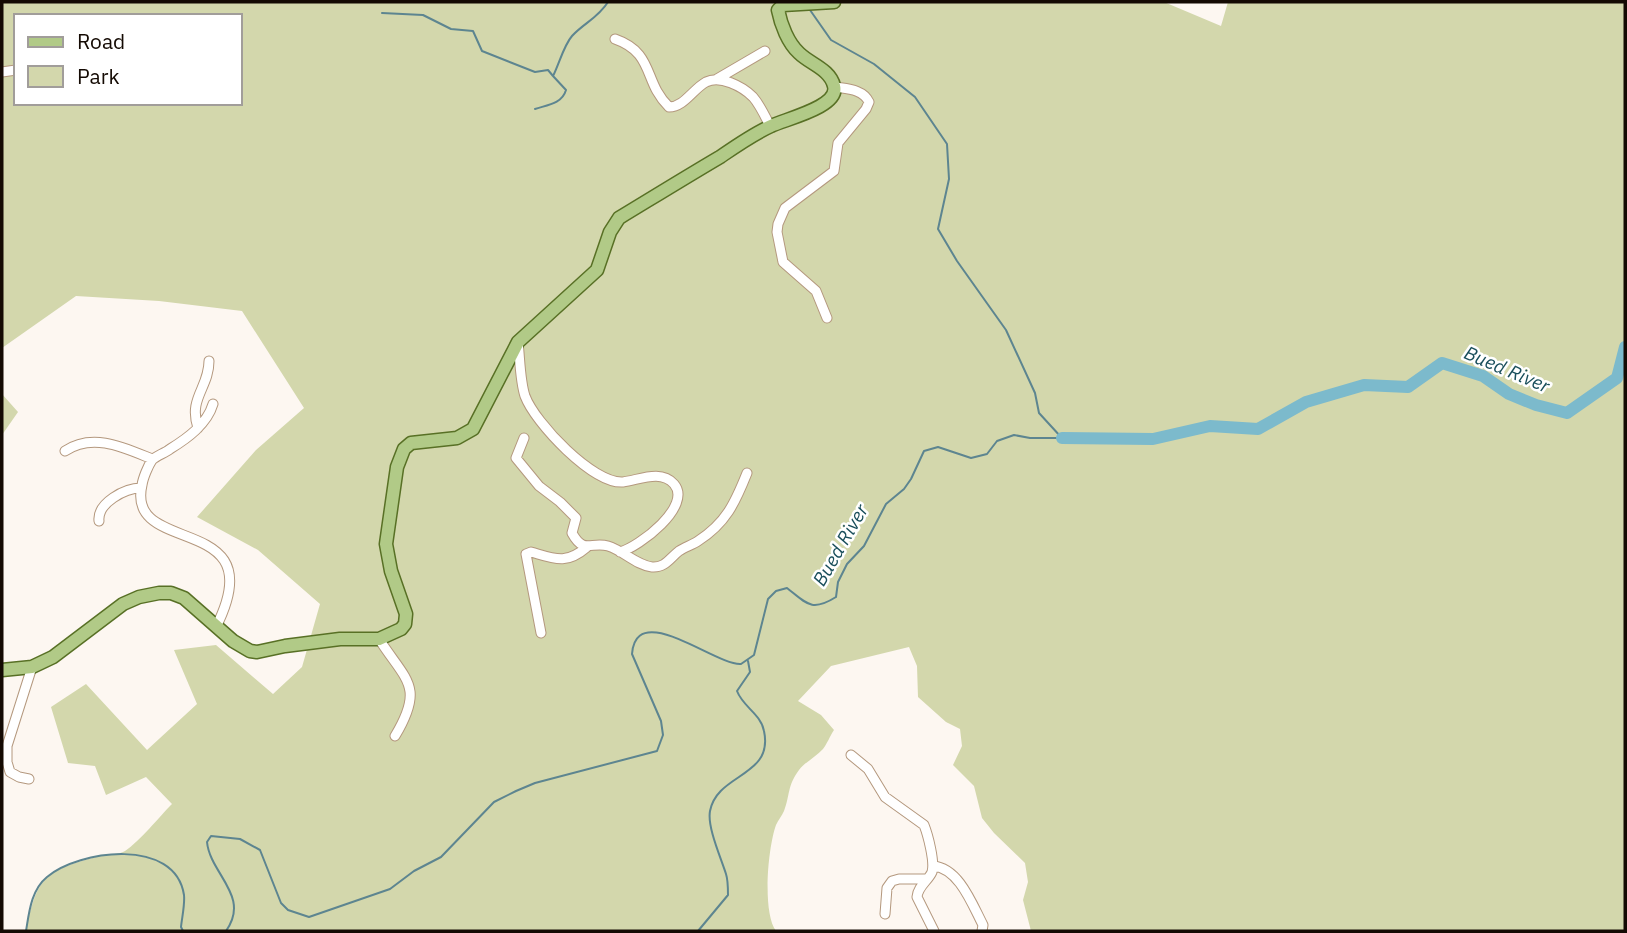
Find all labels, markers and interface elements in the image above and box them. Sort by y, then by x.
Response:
legend [14,14,242,105]
text: Road [77,27,125,55]
text: Park [77,62,120,90]
water label: Bued River [1461,340,1554,398]
water label: Bued River [807,499,874,590]

